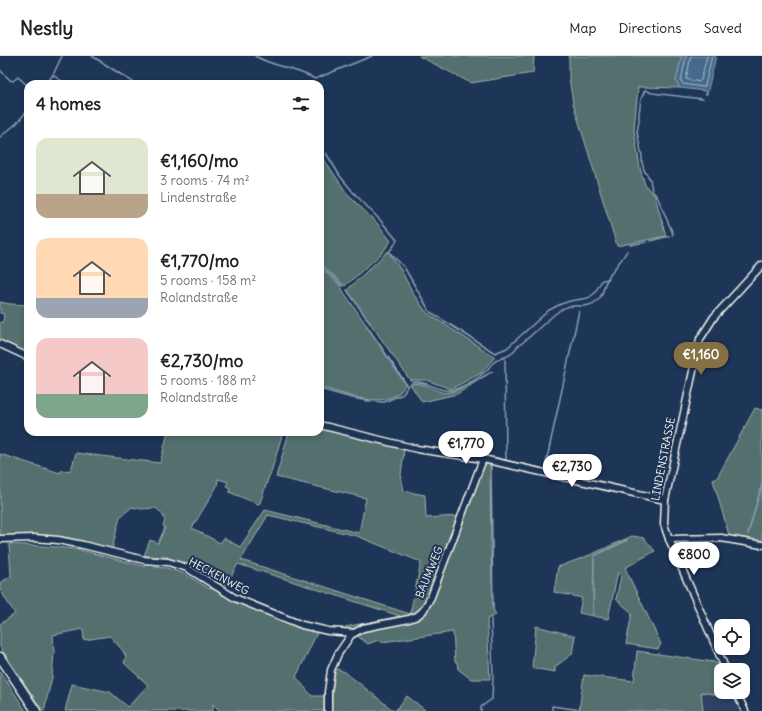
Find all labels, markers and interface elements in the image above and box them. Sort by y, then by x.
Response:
text: Nestly [20,16,73,40]
text: Map [569,19,596,37]
text: Directions [618,19,682,37]
text: Saved [704,19,742,37]
text: 4 homes [36,93,101,115]
icon: filters [290,93,312,115]
text: €1,160/mo [160,150,238,172]
icon: home [68,154,116,202]
text: 3 rooms · 74 m² [160,172,250,189]
text: Lindenstraße [160,189,237,206]
text: €1,770/mo [160,250,239,272]
icon: home [68,254,116,302]
text: 5 rooms · 158 m² [160,272,256,289]
text: Rolandstraße [160,289,238,306]
pin: €1,160 [668,342,734,376]
text: €1,160 [683,346,719,363]
text: €2,730/mo [160,350,243,372]
icon: home [68,354,116,402]
text: 5 rooms · 188 m² [160,372,256,389]
text: Rolandstraße [160,389,238,406]
street label: LINDENSTRASSE [648,416,678,502]
pin: €1,770 [433,431,499,465]
text: €1,770 [447,435,485,452]
pin: €2,730 [539,454,605,488]
text: €2,730 [552,458,592,475]
pin: €800 [670,542,718,576]
street label: BAUMWEG [412,544,446,600]
text: €800 [678,546,710,563]
street label: HECKENWEG [186,554,252,598]
map controls [714,619,750,699]
button: locate [714,619,750,655]
button: layers [714,663,750,699]

